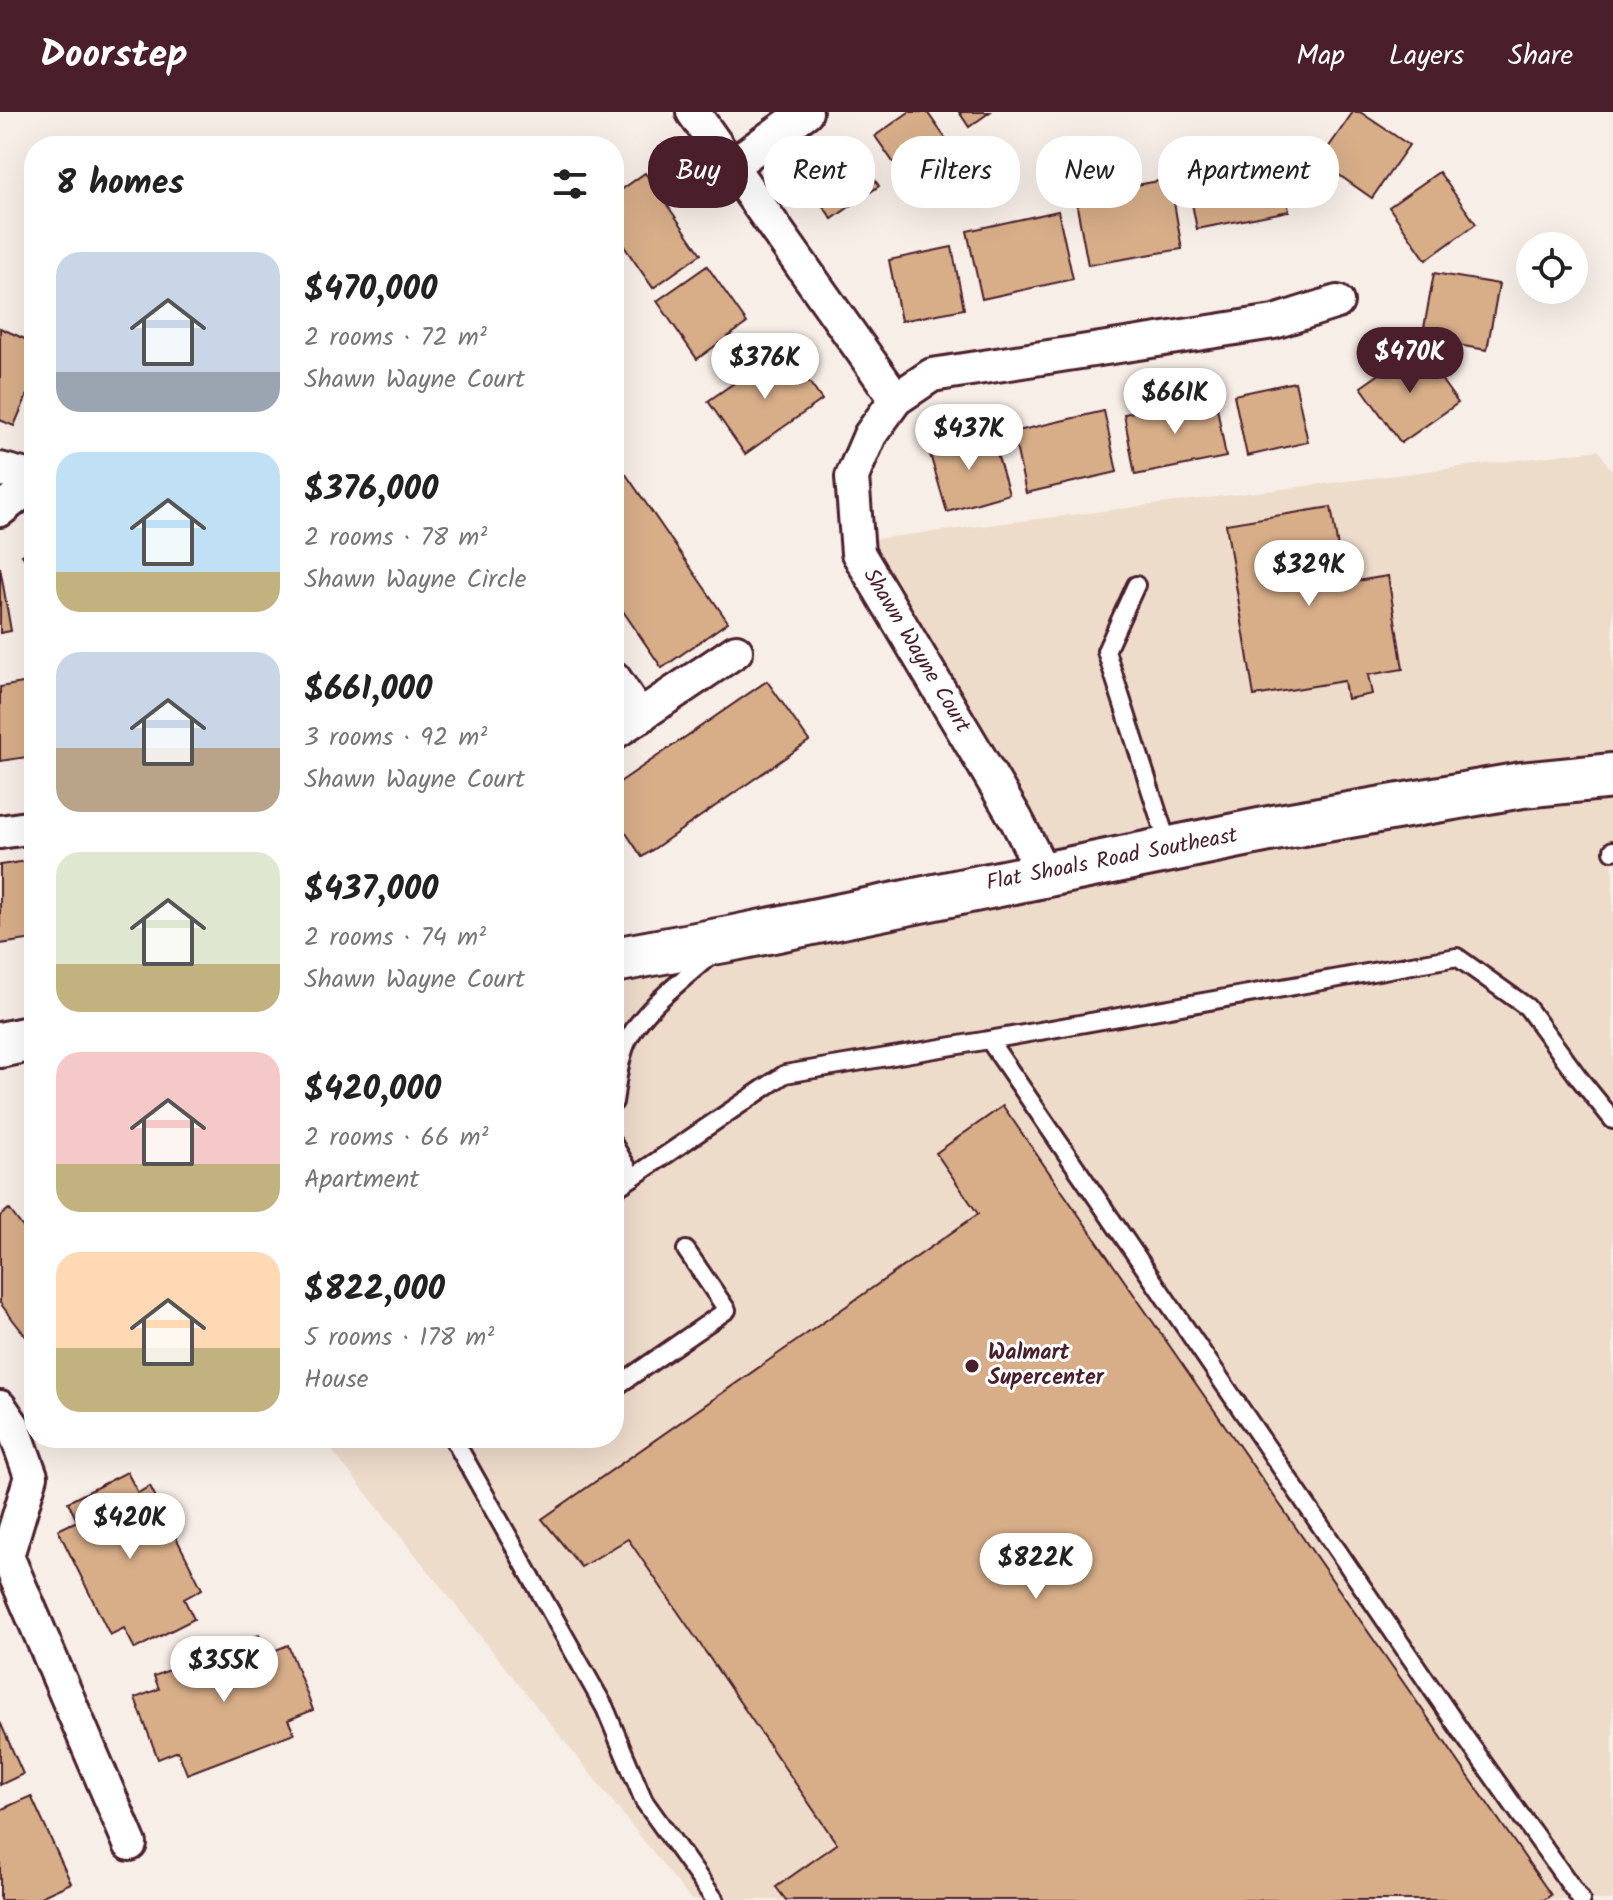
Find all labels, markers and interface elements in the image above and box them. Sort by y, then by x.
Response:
text: Doorstep [40,26,188,86]
text: Map [1296,34,1345,79]
text: Layers [1389,34,1464,79]
text: Share [1508,34,1573,79]
chip: Buy [648,136,748,208]
chip: Rent [764,136,875,208]
chip: Filters [891,136,1020,208]
chip: New [1036,136,1142,208]
chip: Apartment [1158,136,1339,208]
text: 8 homes [56,157,184,211]
icon: filters [548,162,592,206]
map controls [1516,232,1588,304]
button: locate [1516,232,1588,304]
text: $470,000 [304,263,437,317]
icon: home [120,284,216,380]
text: 2 rooms · 72 m² [304,317,487,359]
pin: $470K [1354,327,1466,395]
text: $470K [1375,332,1445,374]
pin: $376K [709,333,821,401]
text: $376K [729,338,801,380]
text: Shawn Wayne Court [304,359,525,401]
pin: $661K [1119,368,1231,436]
text: $661K [1141,373,1209,415]
pin: $437K [913,404,1025,472]
text: $437K [933,409,1005,451]
text: $376,000 [304,463,438,517]
icon: home [120,484,216,580]
text: 2 rooms · 78 m² [304,517,487,559]
pin: $329K [1253,540,1365,608]
text: $329K [1272,545,1346,587]
text: Shawn Wayne Circle [304,559,526,601]
street label: Shawn Wayne Court [853,562,979,741]
text: $661,000 [304,663,433,717]
icon: home [120,684,216,780]
text: 3 rooms · 92 m² [304,717,487,759]
text: Shawn Wayne Court [304,759,525,801]
street label: Flat Shoals Road Southeast [983,818,1241,902]
text: $437,000 [304,863,439,917]
icon: home [120,884,216,980]
text: 2 rooms · 74 m² [304,917,486,959]
text: Shawn Wayne Court [304,959,525,1001]
text: $420,000 [304,1063,441,1117]
icon: home [120,1084,216,1180]
text: 2 rooms · 66 m² [304,1117,489,1159]
text: Apartment [304,1159,419,1201]
text: $822,000 [304,1263,445,1317]
icon: home [120,1284,216,1380]
text: 5 rooms · 178 m² [304,1317,494,1359]
place label: Walmart Supercenter [988,1336,1105,1396]
marker: Walmart Supercenter [963,1357,981,1375]
text: House [304,1359,368,1401]
pin: $420K [74,1493,186,1561]
text: $420K [93,1498,167,1540]
pin: $822K [980,1533,1092,1601]
text: $822K [998,1538,1074,1580]
pin: $355K [168,1636,280,1704]
text: $355K [188,1641,260,1683]

